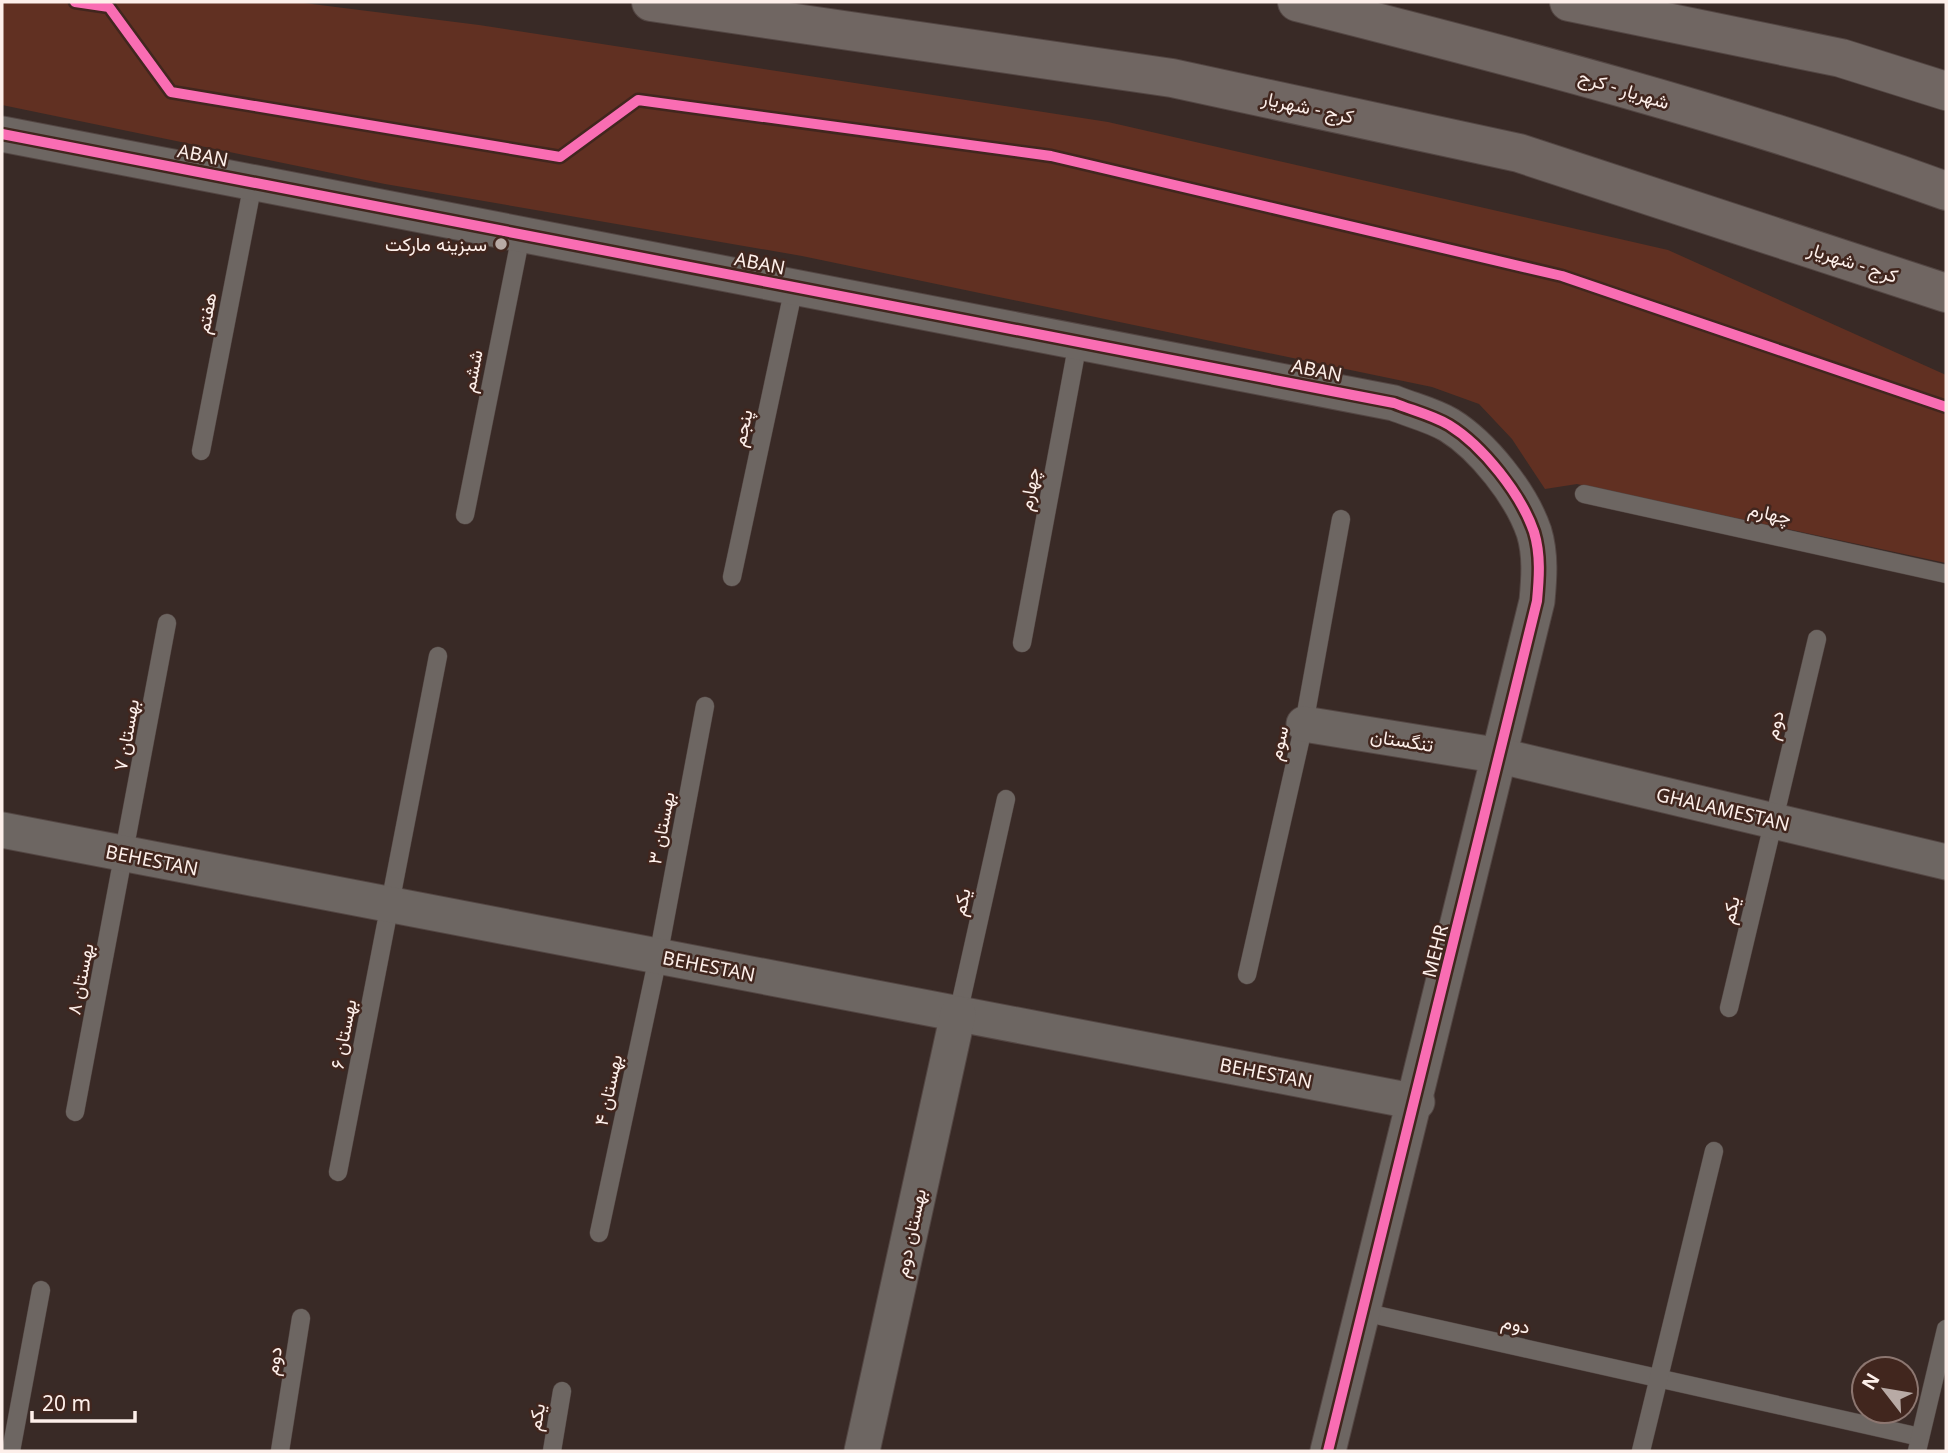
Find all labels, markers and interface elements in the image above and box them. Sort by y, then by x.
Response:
street label: شهریار - کرج [1575,63,1673,115]
street label: کرج - شهریار [1259,84,1357,129]
street label: ABAN [175,137,231,173]
place label: سبزینه مارکت [385,231,487,257]
street label: کرج - شهریار [1803,235,1902,289]
marker: سبزینه مارکت [493,236,509,252]
street label: ABAN [732,245,788,281]
street label: هفتم [189,290,223,336]
street label: ششم [455,347,489,395]
street label: ABAN [1289,352,1345,388]
street label: پنجم [725,407,760,449]
street label: چهارم [1012,465,1047,513]
street label: چهارم [1746,495,1794,532]
street label: بهستان ۷ [107,697,145,773]
street label: دوم [1758,708,1790,742]
street label: تنگستان [1369,722,1435,758]
street label: سوم [1261,723,1295,763]
street label: GHALAMESTAN [1654,781,1792,837]
street label: بهستان ۳ [641,789,681,867]
street label: BEHESTAN [103,838,201,882]
street label: یکم [945,886,977,918]
street label: یکم [1714,894,1746,926]
street label: MEHR [1416,922,1454,980]
street label: بهستان ۸ [60,941,100,1017]
street label: BEHESTAN [660,944,758,988]
street label: بهستان ۶ [324,997,362,1071]
street label: BEHESTAN [1217,1051,1315,1095]
street label: بهستان ۴ [588,1052,628,1128]
street label: بهستان دوم [888,1186,932,1280]
street label: دوم [1499,1308,1533,1340]
street label: دوم [258,1345,288,1377]
north arrow [1850,1355,1920,1425]
text: N [1855,1368,1886,1395]
scale bar [32,1380,135,1424]
text: 20 m [42,1389,91,1417]
street label: یکم [521,1401,551,1433]

